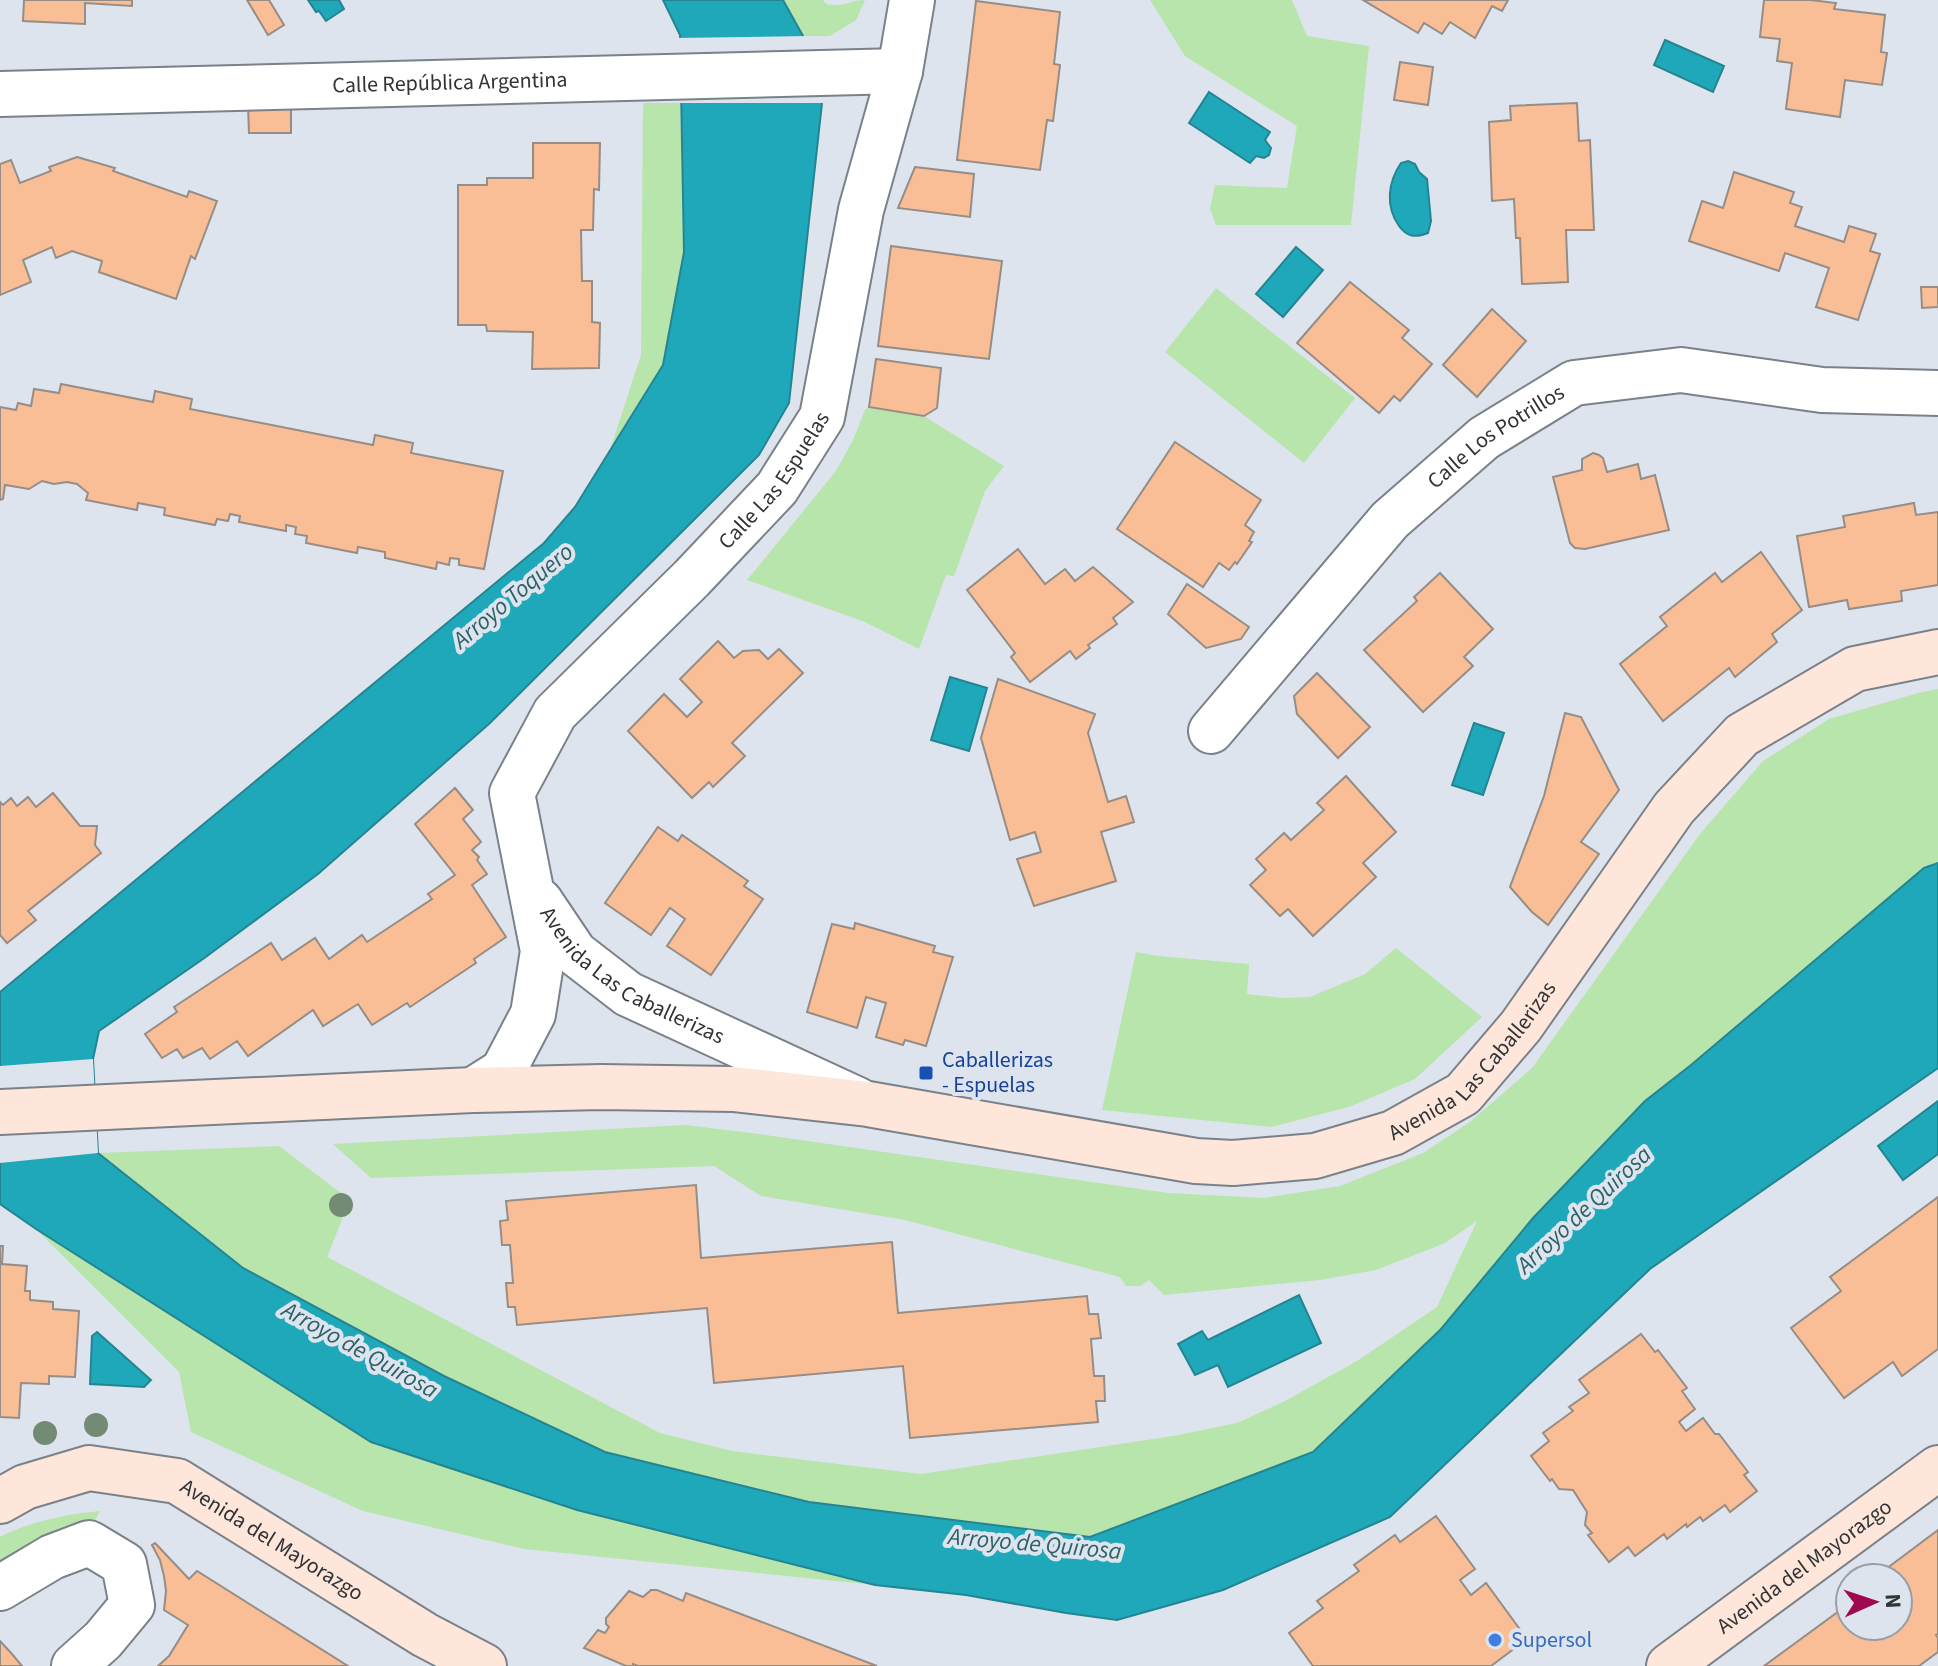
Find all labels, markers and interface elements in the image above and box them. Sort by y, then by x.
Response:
street label: Calle República Argentina [332,64,568,102]
street label: Calle Los Potrillos [1420,376,1571,497]
street label: Calle Las Espuelas [711,405,838,557]
water label: Arroyo Toquero [443,535,581,658]
street label: Avenida Las Caballerizas [532,900,730,1052]
street label: Avenida Las Caballerizas [1382,974,1564,1149]
place label: Caballerizas - Espuelas [942,1044,1053,1101]
marker: Caballerizas - Espuelas [917,1064,935,1082]
water label: Arroyo de Quirosa [1507,1138,1660,1283]
water label: Arroyo de Quirosa [274,1292,445,1407]
street label: Avenida del Mayorazgo [174,1471,370,1609]
street label: Avenida del Mayorazgo [1710,1491,1899,1642]
water label: Arroyo de Quirosa [945,1519,1123,1569]
north arrow [1834,1562,1914,1642]
text: N [1877,1593,1909,1609]
place label: Supersol [1511,1624,1592,1656]
marker: Supersol [1486,1631,1504,1649]

